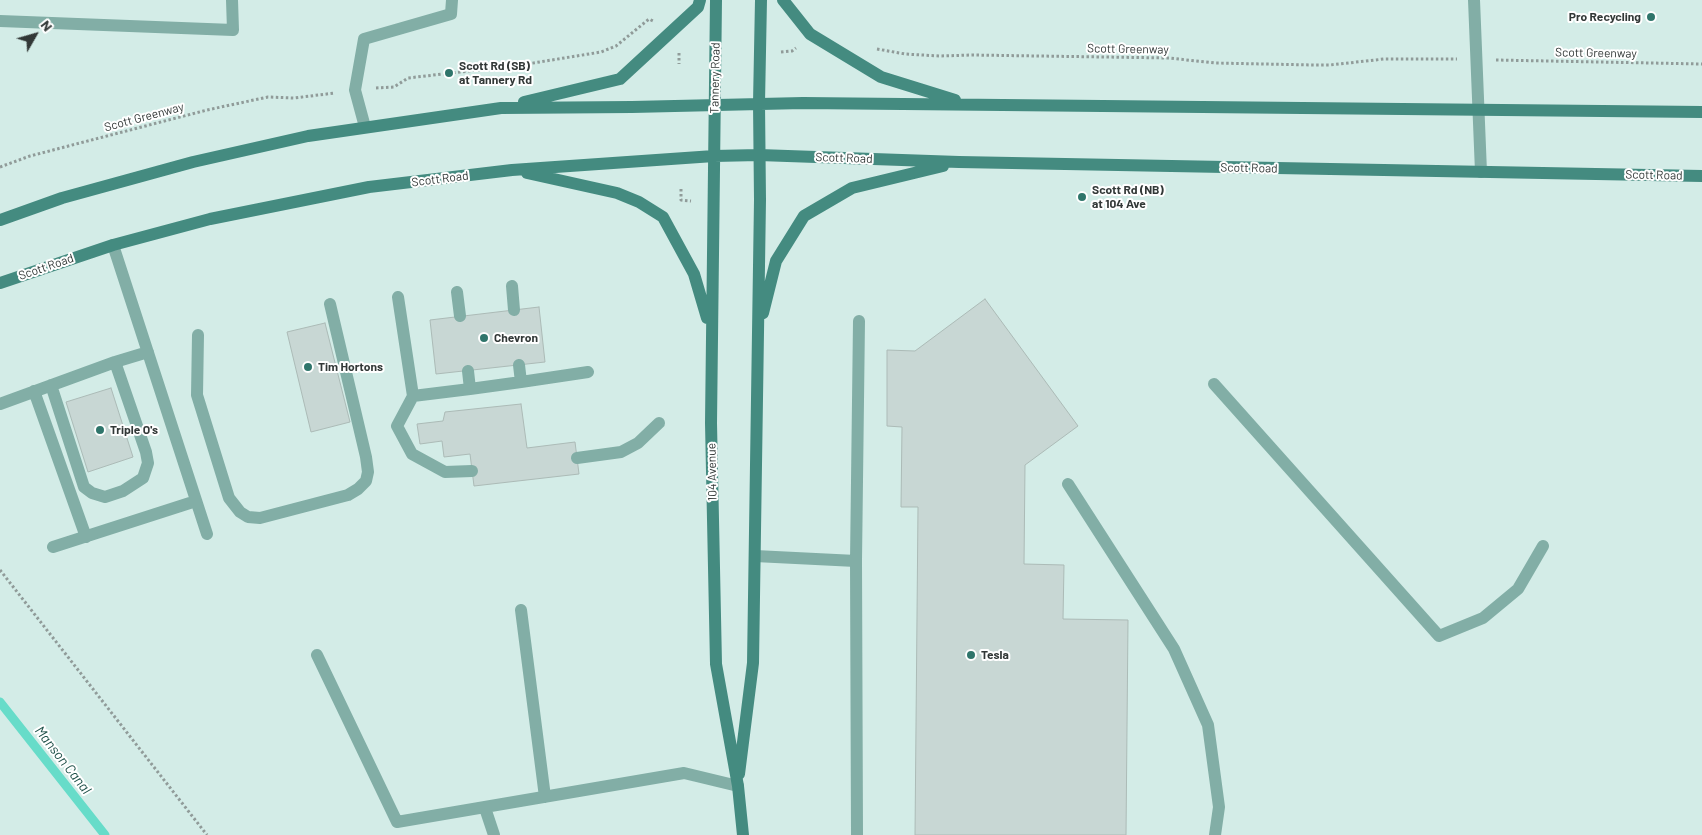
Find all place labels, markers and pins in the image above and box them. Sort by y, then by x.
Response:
place label: Pro Recycling [1569,10,1641,24]
marker: Pro Recycling [1645,11,1657,23]
place label: Scott Rd (SB) at Tannery Rd [459,59,532,87]
marker: Scott Rd (SB) at Tannery Rd [443,67,455,79]
place label: Scott Rd (NB) at 104 Ave [1092,183,1164,211]
marker: Scott Rd (NB) at 104 Ave [1076,191,1088,203]
place label: Chevron [494,331,538,345]
marker: Chevron [478,332,490,344]
place label: Tim Hortons [318,360,383,374]
marker: Tim Hortons [302,361,314,373]
place label: Triple O's [110,423,158,437]
marker: Triple O's [94,424,106,436]
place label: Tesla [981,648,1009,662]
marker: Tesla [965,649,977,661]

